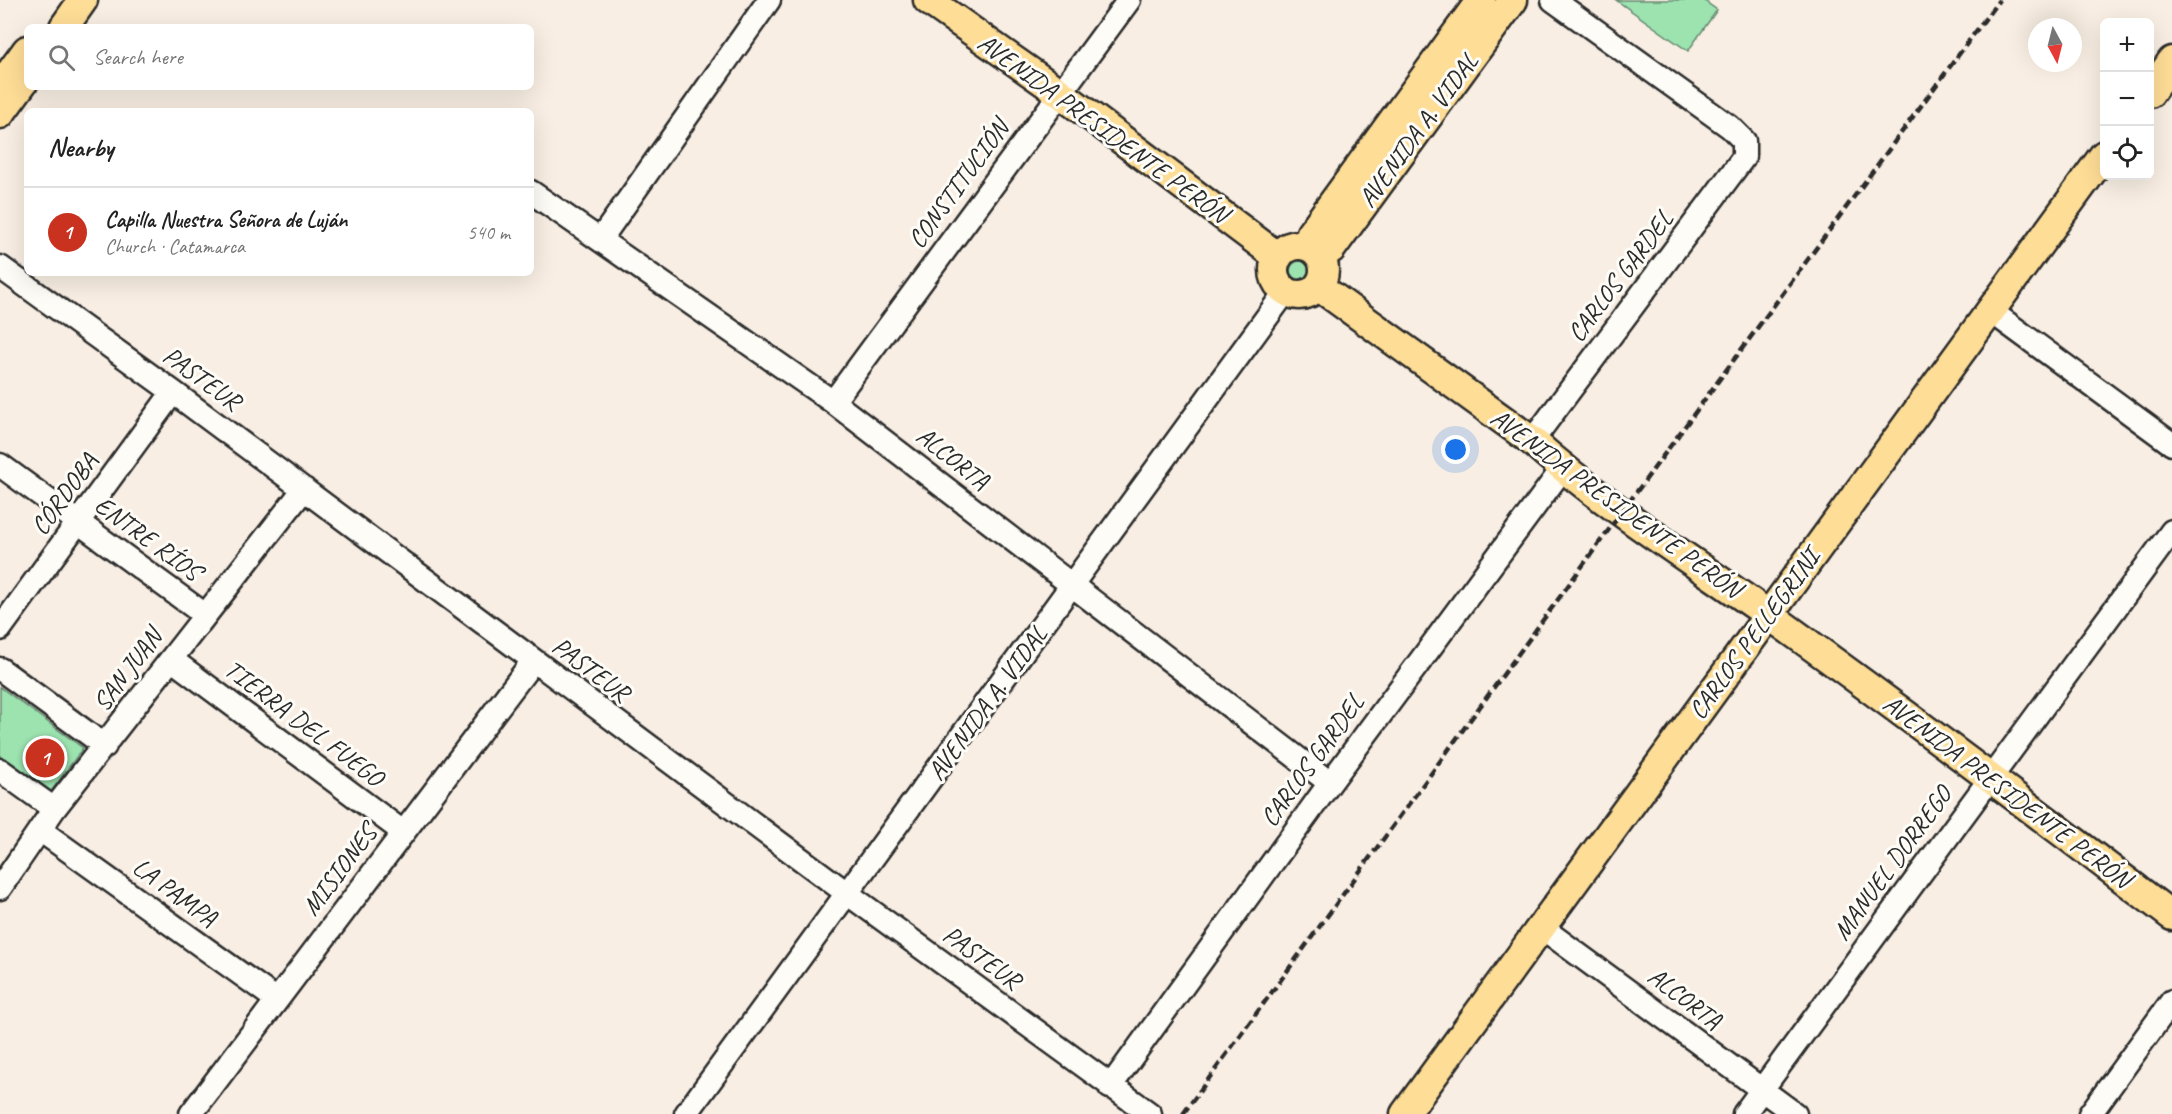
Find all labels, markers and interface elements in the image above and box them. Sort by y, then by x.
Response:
north arrow [2028,18,2082,72]
map controls [2100,18,2154,180]
button: + [2100,18,2154,72]
search box [24,24,534,90]
street label: AVENIDA PRESIDENTE PERÓN [971,26,1238,233]
icon: search [45,41,78,74]
text: Search here [93,43,183,71]
street label: AVENIDA A. VIDAL [1351,45,1486,214]
button: − [2100,72,2154,126]
street label: CONSTITUCIÓN [900,110,1018,255]
button: locate [2100,126,2154,180]
text: Nearby [48,131,113,164]
street label: CARLOS GARDEL [1560,203,1681,348]
text: Capilla Nuestra Señora de Luján [105,206,347,234]
text: 1 [63,220,72,245]
text: 540 m [467,220,510,245]
text: Church · Catamarca [105,234,245,259]
street label: PASTEUR [157,339,250,419]
street label: AVENIDA PRESIDENTE PERÓN [1484,401,1751,608]
street label: ALCORTA [910,419,997,497]
your location [1441,435,1470,464]
street label: CÓRDOBA [23,446,105,541]
street label: ENTRE RÍOS [88,488,212,591]
street label: CARLOS PELLEGRINI [1681,538,1830,726]
street label: AVENIDA A. VIDAL [920,618,1055,787]
street label: SAN JUAN [85,619,171,718]
street label: PASTEUR [546,629,639,711]
street label: TIERRA DEL FUEGO [218,652,393,795]
street label: CARLOS GARDEL [1253,686,1372,833]
street label: AVENIDA PRESIDENTE PERÓN [1877,687,2141,898]
pin: 1 [26,736,64,780]
street label: MANUEL DORREGO [1825,777,1961,946]
street label: MISIONES [294,814,387,922]
street label: LA PAMPA [126,850,225,934]
street label: PASTEUR [937,918,1030,998]
street label: ALCORTA [1641,960,1729,1037]

